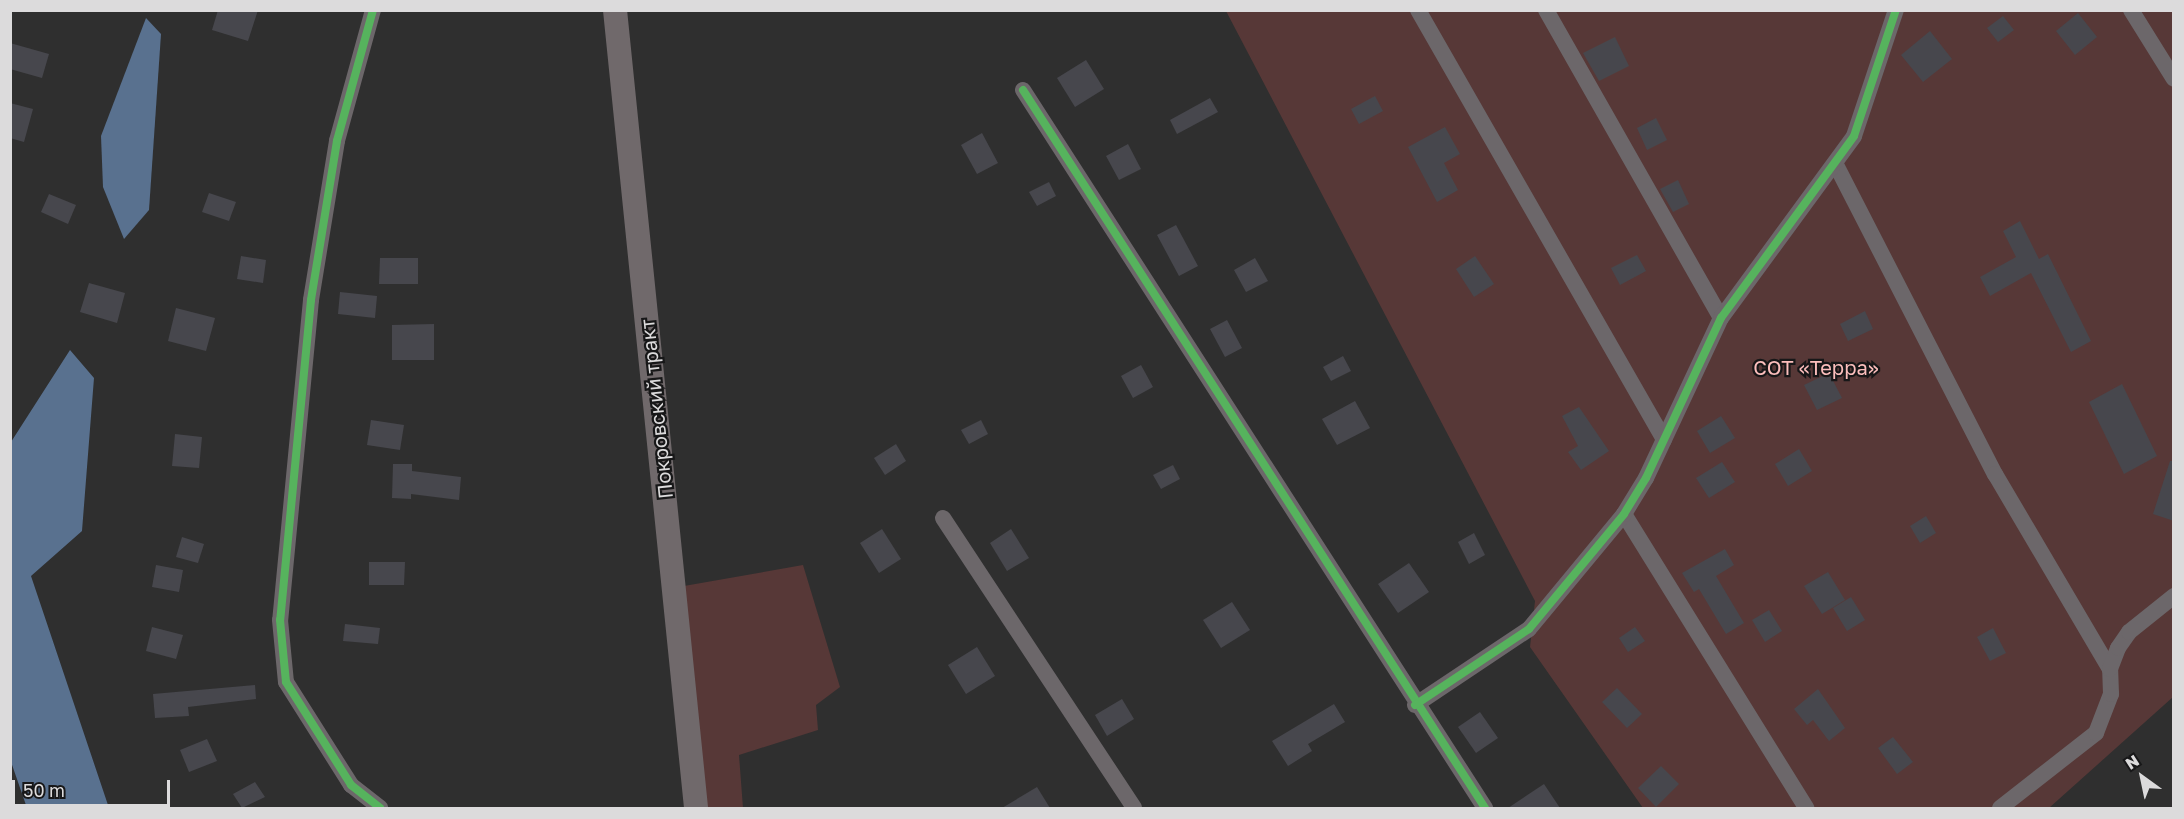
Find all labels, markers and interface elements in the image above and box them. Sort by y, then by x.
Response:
street label: Покровский тракт [635,318,677,500]
park label: СОТ «Терра» [1753,355,1879,379]
north arrow [2112,747,2172,807]
text: N [2122,750,2143,774]
scale bar [15,768,172,806]
text: 50 m [23,779,65,801]

